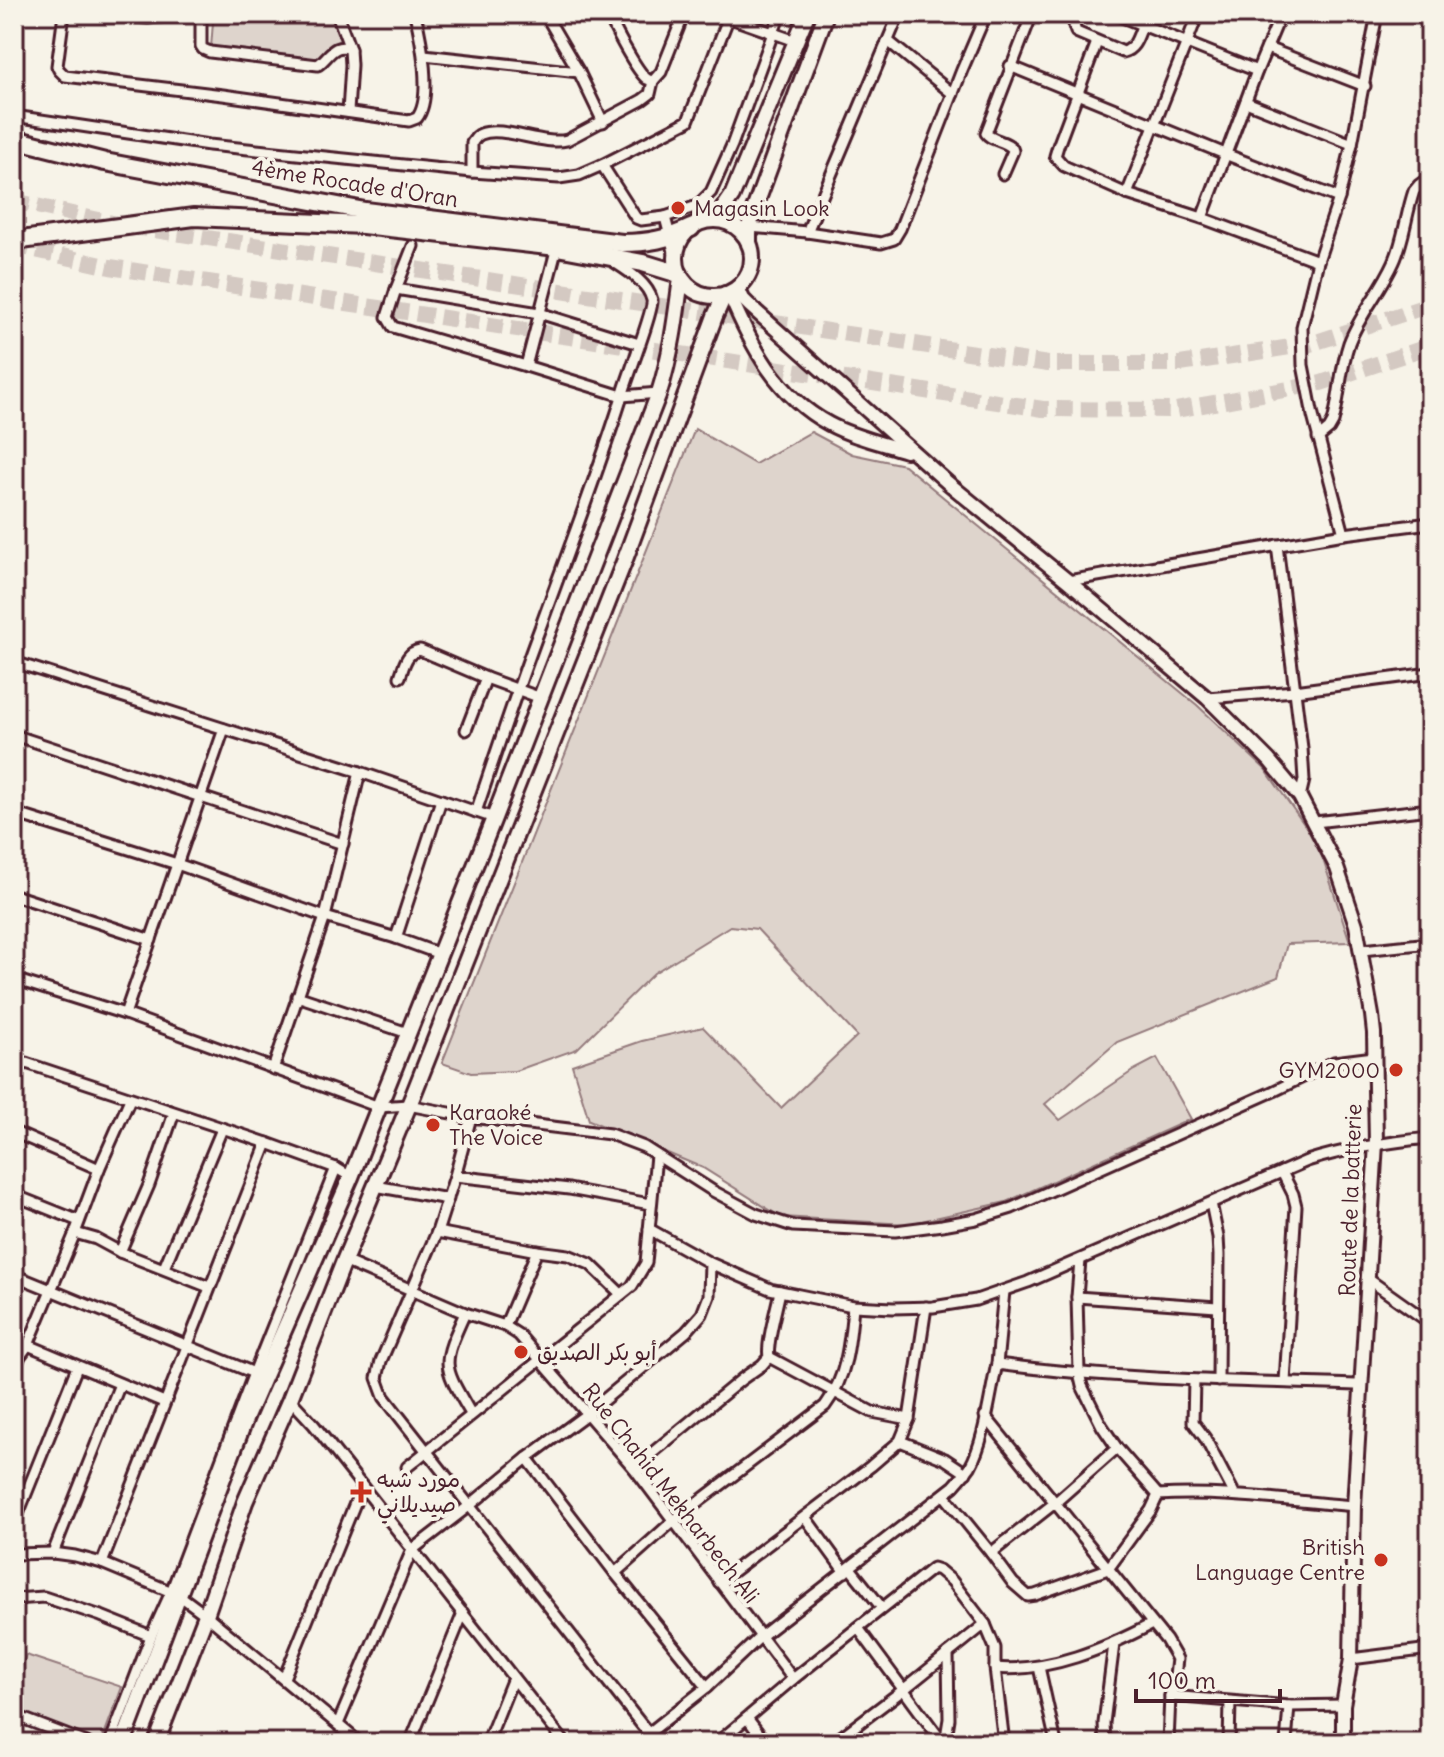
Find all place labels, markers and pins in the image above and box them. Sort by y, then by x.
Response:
place label: Magasin Look [694,194,830,222]
marker: Magasin Look [669,199,687,217]
place label: GYM2000 [1279,1056,1380,1084]
marker: GYM2000 [1387,1061,1405,1079]
place label: Karaoké The Voice [449,1098,543,1151]
marker: Karaoké The Voice [424,1116,442,1134]
place label: أبو بكر الصديق [537,1338,657,1366]
marker: أبو بكر الصديق [512,1343,530,1361]
place label: مورد شبه صيديلاني [377,1465,460,1524]
marker: مورد شبه صيديلاني [352,1483,370,1501]
place label: British Language Centre [1195,1533,1365,1586]
marker: British Language Centre [1372,1551,1390,1569]

